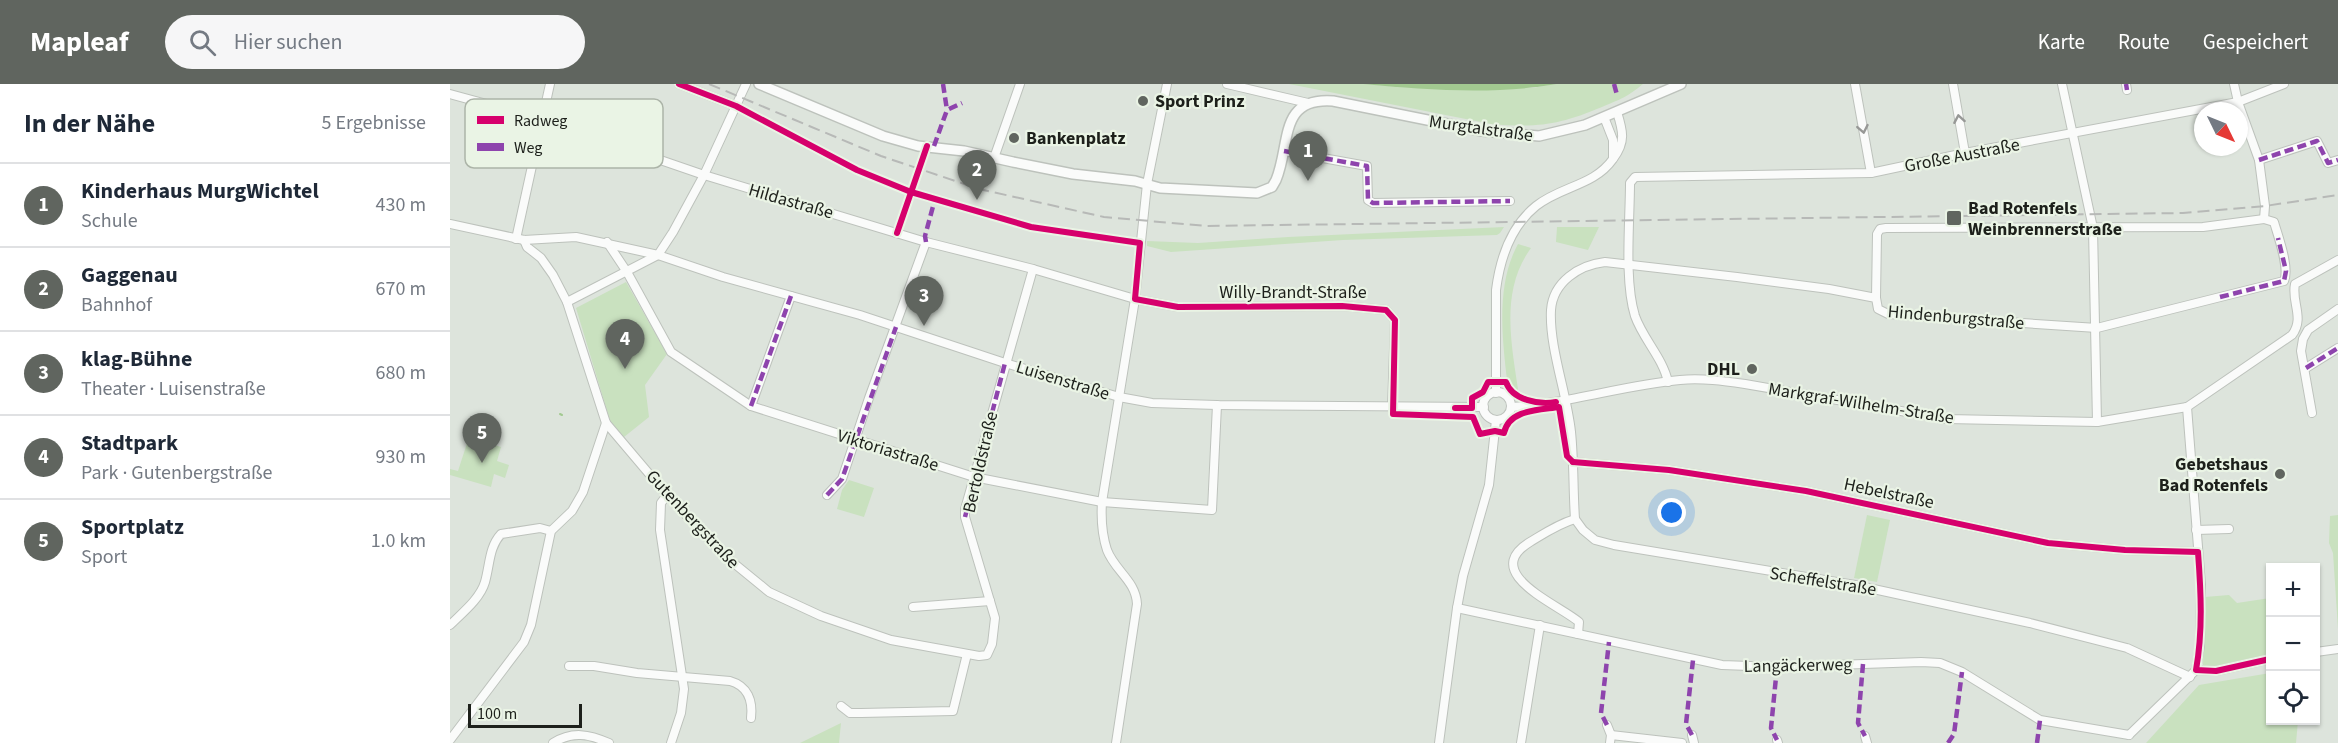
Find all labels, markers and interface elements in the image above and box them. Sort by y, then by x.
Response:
search box [165,15,585,69]
text: Mapleaf [30,22,129,62]
icon: search [186,26,219,59]
text: Hier suchen [234,26,343,58]
text: Karte [2038,27,2085,57]
text: Route [2118,27,2170,57]
text: Gespeichert [2203,27,2308,57]
place label: Sport Prinz [1155,89,1244,114]
marker: Sport Prinz [1136,94,1150,108]
legend [465,99,663,168]
north arrow [2194,102,2248,156]
text: In der Nähe [24,105,155,142]
text: 5 Ergebnisse [321,109,426,137]
street label: Murgtalstraße [1427,109,1535,148]
text: Radweg [514,110,567,132]
one-way arrow [1954,114,1966,123]
one-way arrow [1856,123,1869,133]
place label: Bankenplatz [1026,126,1125,151]
marker: Bankenplatz [1007,131,1021,145]
pin: 1 [1288,132,1328,181]
street label: Große Austraße [1902,132,2022,179]
text: Weg [514,137,542,159]
pin: 2 [958,150,996,200]
text: Kinderhaus MurgWichtel [81,175,319,207]
street label: Hildastraße [745,177,836,226]
text: 1 [38,191,49,219]
text: 430 m [376,191,426,219]
place label: Bad Rotenfels Weinbrennerstraße [1968,196,2122,242]
text: Schule [81,207,138,235]
marker: Bad Rotenfels Weinbrennerstraße [1945,209,1963,227]
text: Gaggenau [81,259,178,291]
text: 2 [38,275,49,303]
text: 670 m [376,275,426,303]
pin: 3 [904,276,944,326]
street label: Willy-Brandt-Straße [1219,280,1367,305]
text: Bahnhof [81,291,152,319]
street label: Hindenburgstraße [1887,299,2025,336]
pin: 4 [606,320,645,369]
text: klag-Bühne [81,343,192,375]
street label: Luisenstraße [1013,354,1113,407]
place label: DHL [1707,357,1740,382]
text: 3 [38,359,49,387]
text: 680 m [376,359,426,387]
marker: DHL [1745,362,1759,376]
text: Theater · Luisenstraße [81,375,266,403]
street label: Markgraf-Wilhelm-Straße [1766,376,1956,431]
street label: Bertoldstraße [957,409,1004,515]
pin: 5 [462,414,501,463]
street label: Viktoriastraße [834,423,942,478]
text: Stadtpark [81,427,178,459]
text: 4 [38,443,49,471]
text: 930 m [376,443,426,471]
place label: Gebetshaus Bad Rotenfels [2159,452,2268,498]
text: Park · Gutenbergstraße [81,459,272,487]
street label: Gutenbergstraße [640,464,745,574]
marker: Gebetshaus Bad Rotenfels [2273,467,2287,481]
street label: Hebelstraße [1842,472,1936,515]
your location [1657,498,1686,527]
text: Sportplatz [81,511,184,543]
text: 5 [38,527,49,555]
text: 1.0 km [371,527,426,555]
text: Sport [81,543,127,571]
street label: Scheffelstraße [1768,561,1878,602]
map controls [2266,563,2320,725]
button: + [2266,563,2320,617]
button: − [2266,617,2320,671]
street label: Langäckerweg [1744,652,1852,679]
button: locate [2266,671,2320,725]
scale bar [468,701,582,728]
text: 100 m [477,703,517,725]

